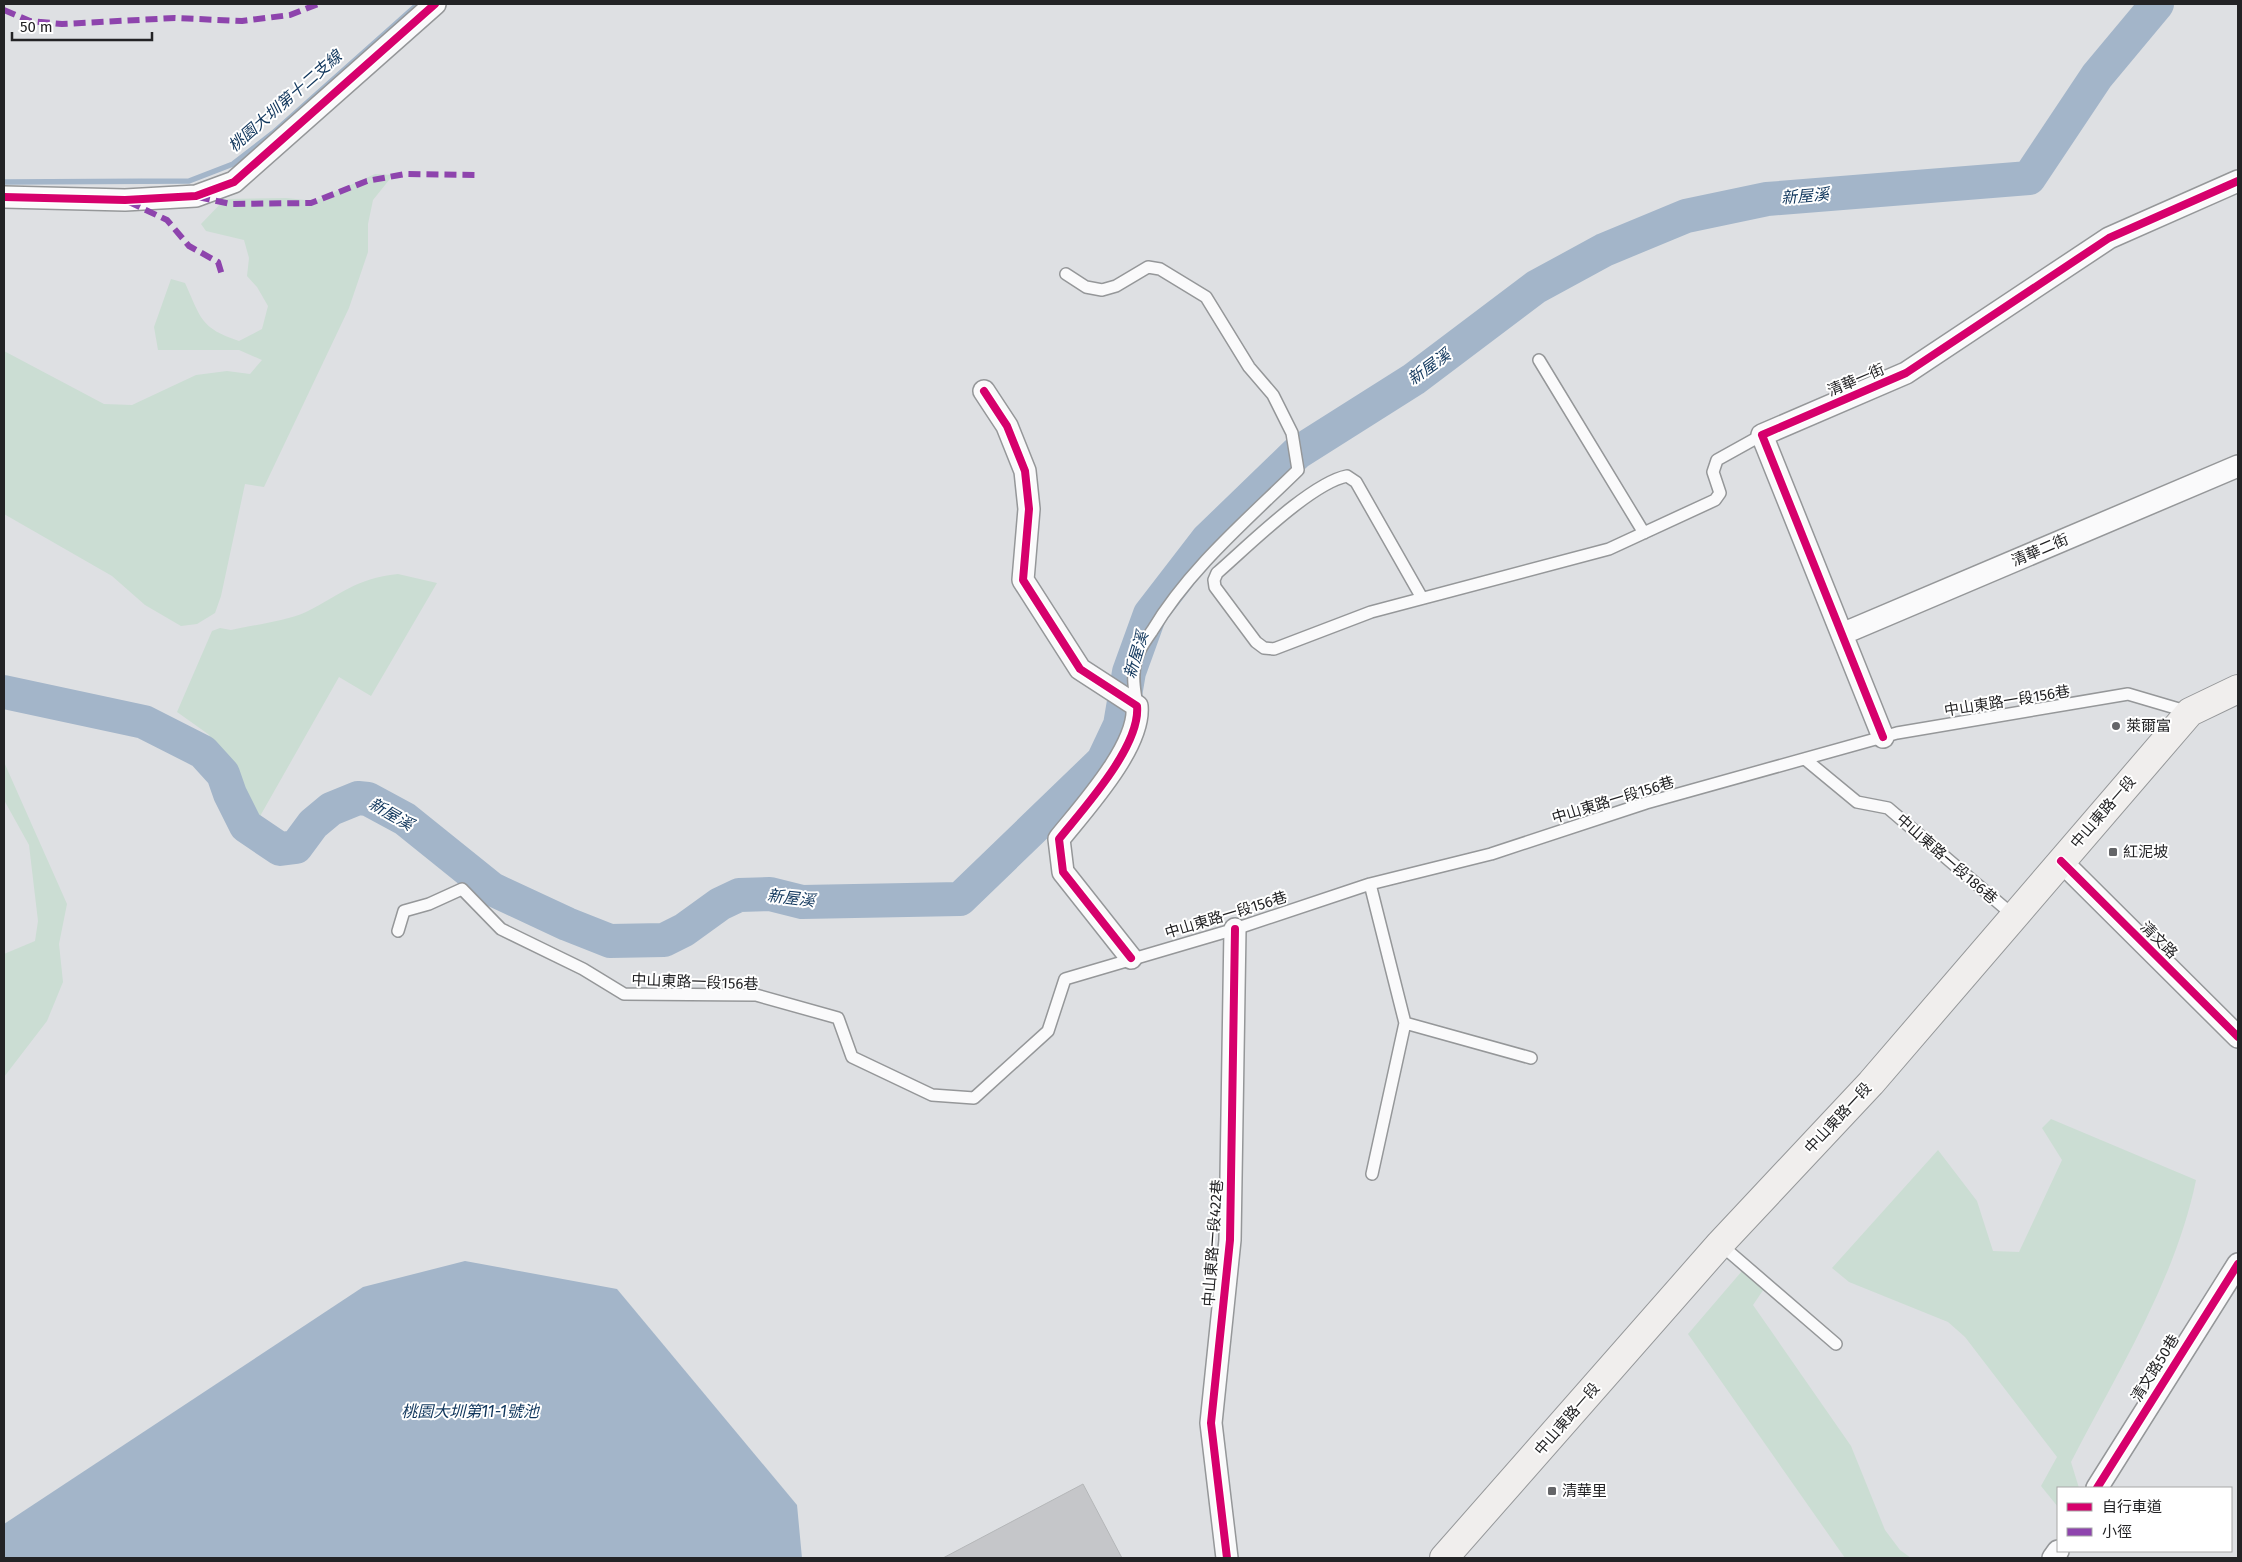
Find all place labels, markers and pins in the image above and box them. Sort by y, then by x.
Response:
place label: 萊爾富 [2126,717,2171,735]
marker: 萊爾富 [2110,720,2122,732]
place label: 紅泥坡 [2123,843,2168,861]
marker: 紅泥坡 [2107,846,2119,858]
place label: 清華里 [1562,1482,1607,1500]
marker: 清華里 [1546,1485,1558,1497]

